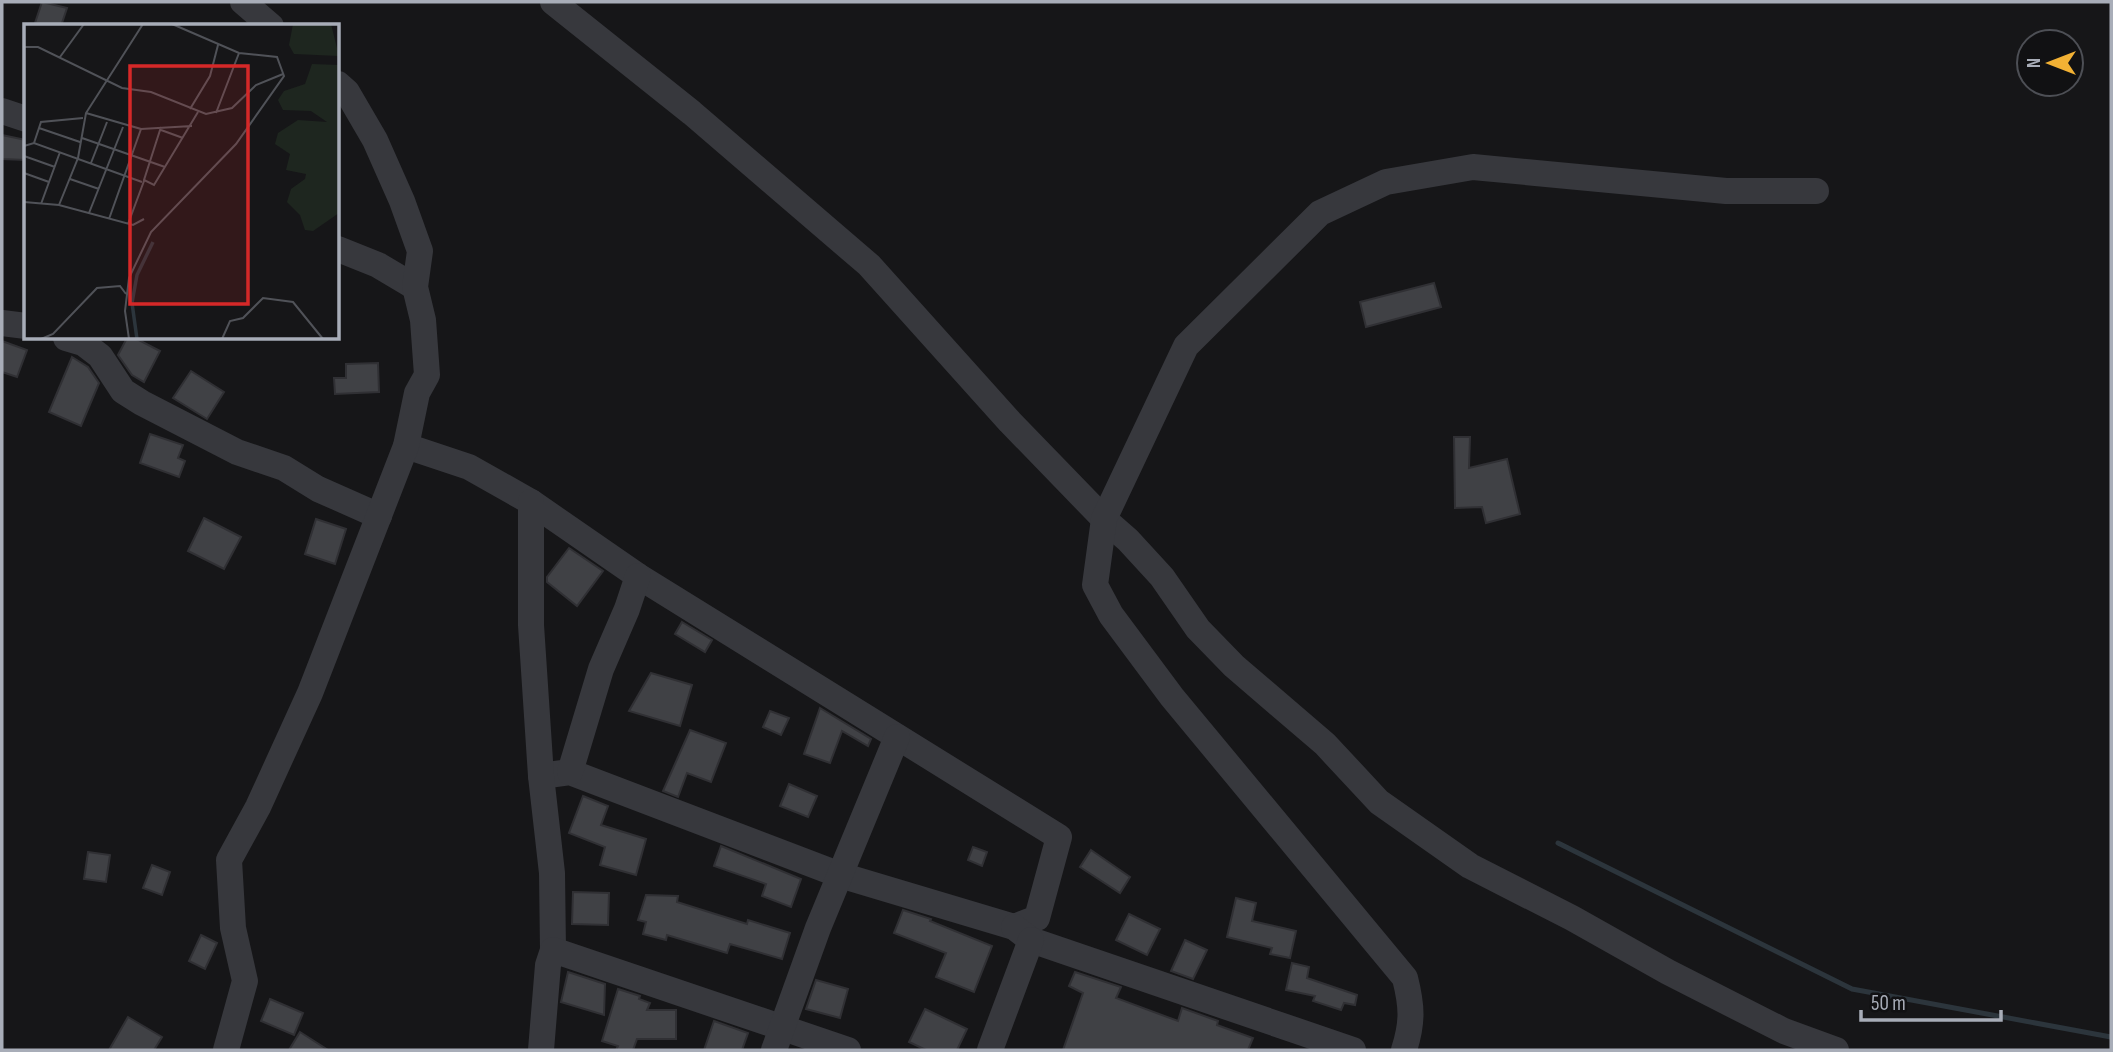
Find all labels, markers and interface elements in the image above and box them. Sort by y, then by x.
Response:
inset map [24,24,340,340]
north arrow [2015,28,2085,98]
text: N [2023,58,2046,68]
scale bar [1861,978,2001,1022]
text: 50 m [1871,991,1906,1016]

